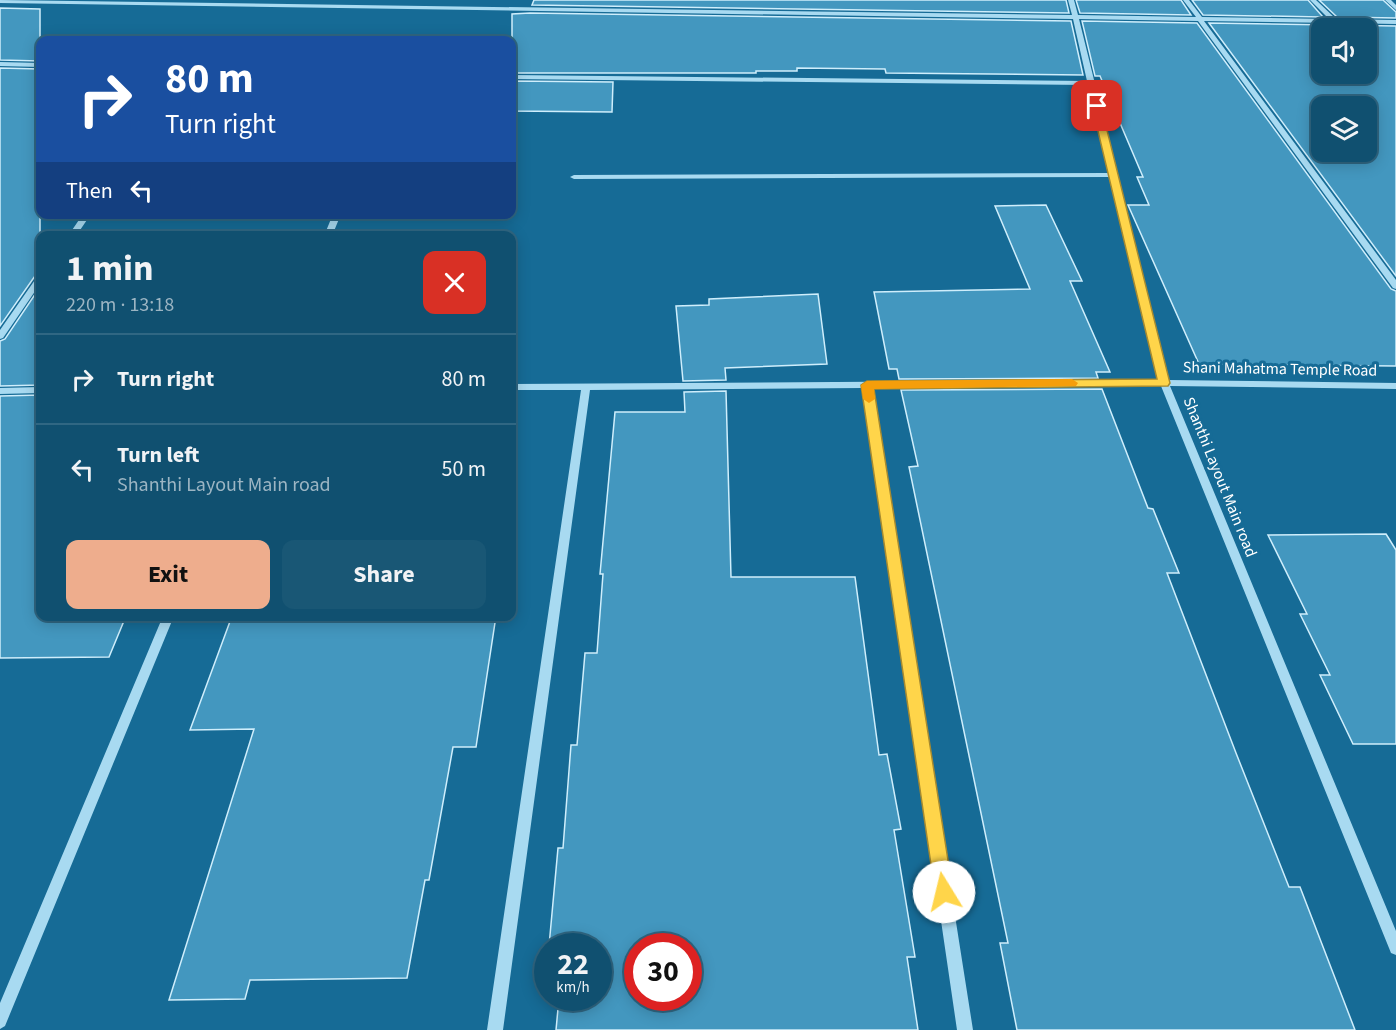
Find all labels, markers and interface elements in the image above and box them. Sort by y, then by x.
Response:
map controls [1311,18,1377,162]
button: sound [1311,18,1377,84]
text: 80 m [165,49,254,109]
icon: right [66,60,144,138]
pin [1071,80,1122,131]
icon: arrive [1080,89,1113,122]
button: layers [1311,96,1377,162]
text: Turn right [165,105,276,144]
icon: left [125,174,158,207]
text: Then [66,175,113,207]
text: 1 min [66,243,154,294]
button: close [423,251,486,314]
text: 220 m · 13:18 [66,291,174,319]
street label: Shani Mahatma Temple Road [1183,356,1377,382]
icon: right [66,363,99,396]
text: Turn right [117,363,214,395]
text: 80 m [441,363,486,395]
street label: Shanthi Layout Main road [1178,394,1262,560]
text: Turn left [117,439,199,471]
icon: left [66,453,99,486]
text: 50 m [441,453,486,485]
text: Shanthi Layout Main road [117,471,331,499]
button: Exit [66,540,270,609]
button: Share [282,540,486,609]
position arrow [912,860,976,924]
speed limit sign: 30 [624,933,702,1011]
text: 22 [557,943,589,986]
text: km/h [556,977,590,998]

